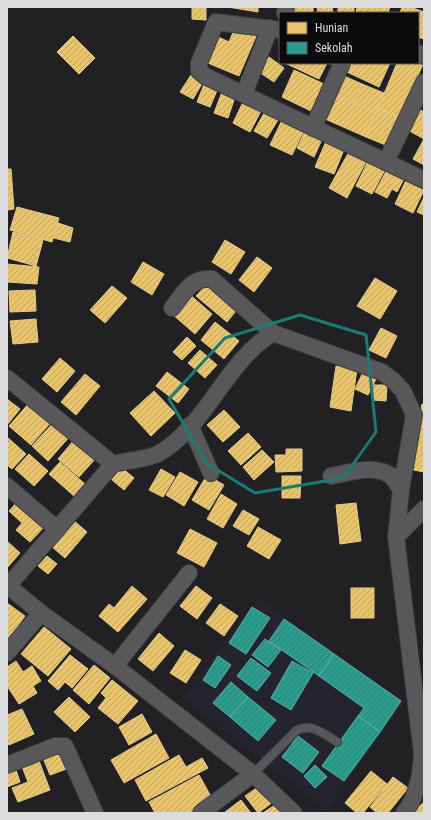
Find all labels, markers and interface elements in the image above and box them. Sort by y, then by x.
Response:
legend [279,12,419,64]
text: Hunian [315,21,349,35]
text: Sekolah [315,41,353,55]

